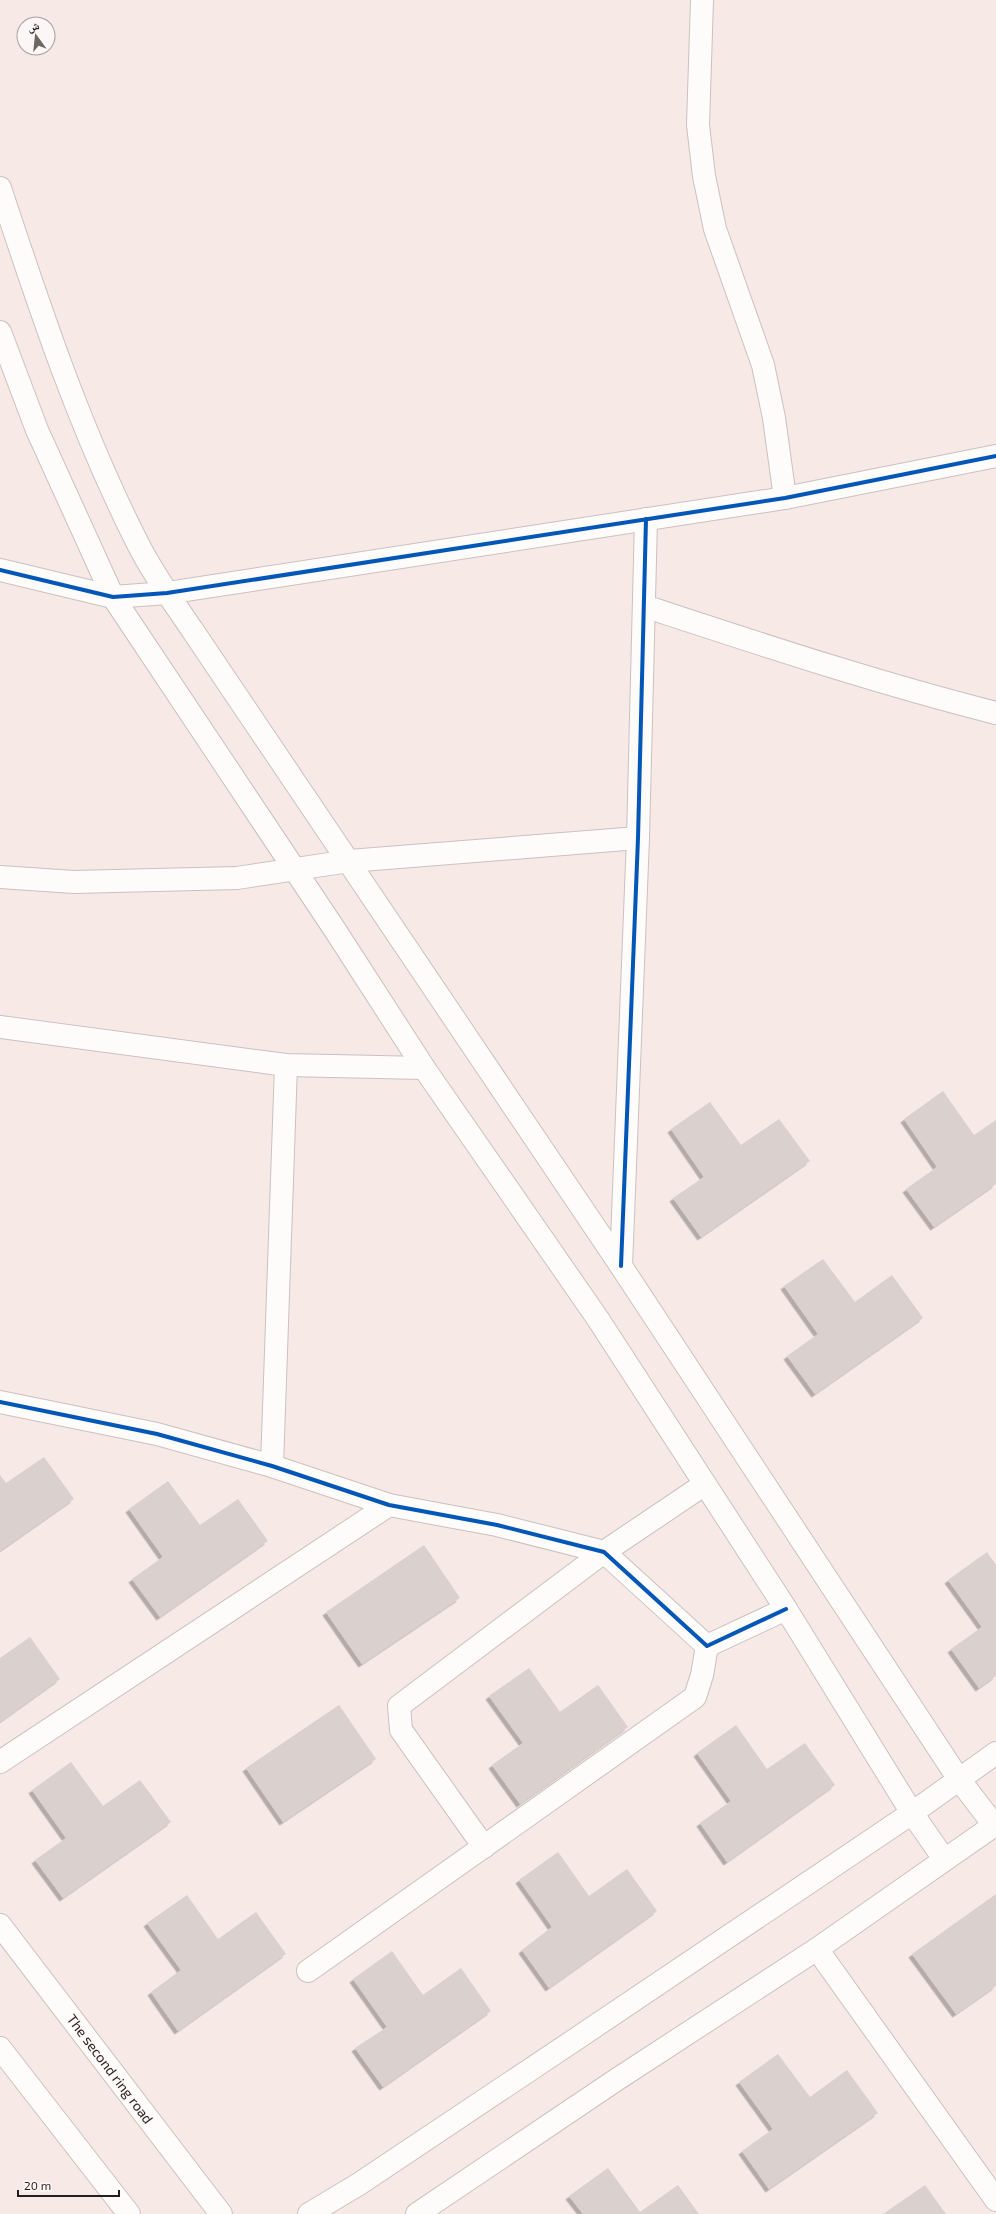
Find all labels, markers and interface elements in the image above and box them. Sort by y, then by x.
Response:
north arrow [16,16,56,56]
text: ش [26,18,41,36]
street label: The second ring road [64,2011,157,2127]
scale bar [18,2172,119,2198]
text: 20 m [24,2178,51,2192]

